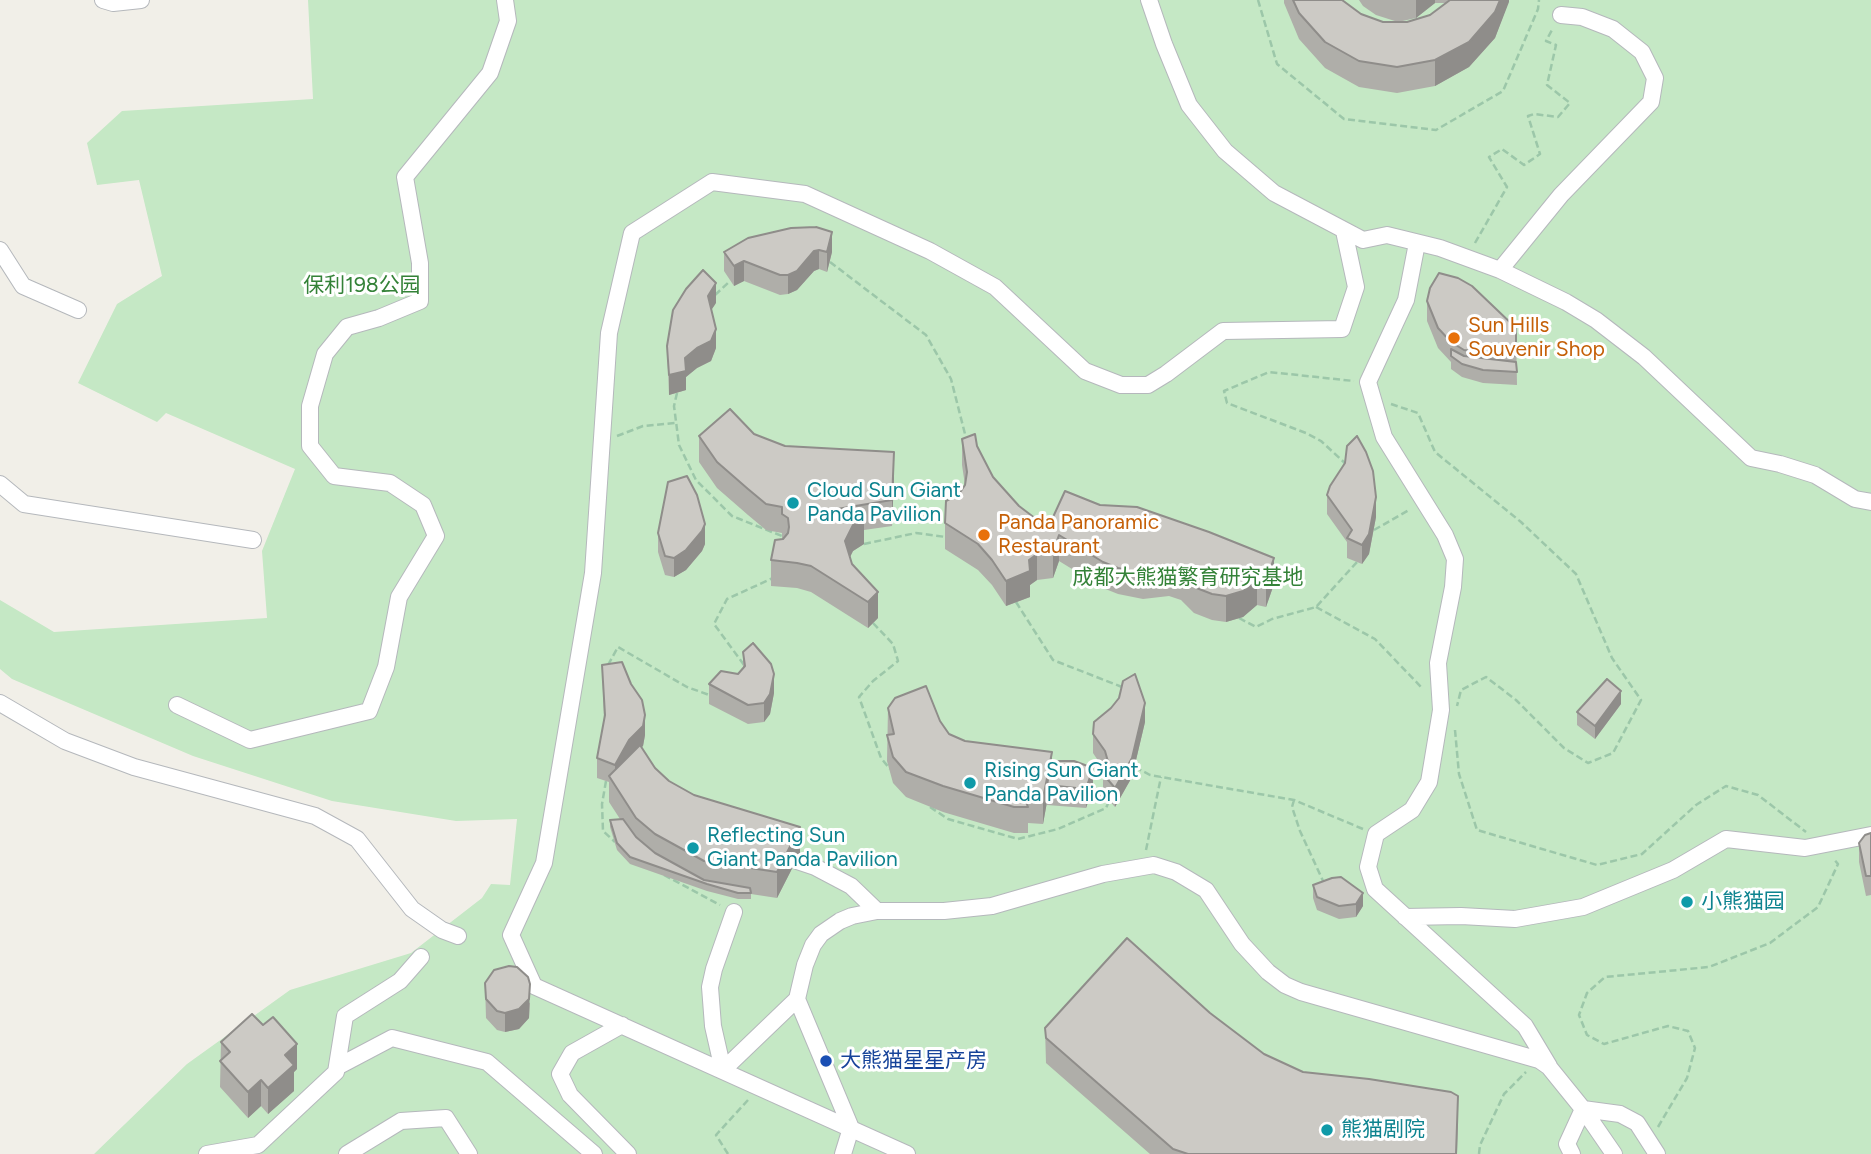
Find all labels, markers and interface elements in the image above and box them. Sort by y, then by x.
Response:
park label: 保利198公园 [303,273,421,299]
place label: Sun Hills Souvenir Shop [1468,313,1605,363]
marker: Sun Hills Souvenir Shop [1446,330,1462,346]
place label: Cloud Sun Giant Panda Pavilion [807,478,961,528]
marker: Cloud Sun Giant Panda Pavilion [785,495,801,511]
place label: Panda Panoramic Restaurant [998,510,1159,560]
marker: Panda Panoramic Restaurant [976,527,992,543]
park label: 成都大熊猫繁育研究基地 [1073,565,1303,591]
place label: Rising Sun Giant Panda Pavilion [984,758,1139,808]
marker: Rising Sun Giant Panda Pavilion [962,775,978,791]
place label: Reflecting Sun Giant Panda Pavilion [707,823,898,873]
marker: Reflecting Sun Giant Panda Pavilion [685,840,701,856]
place label: 小熊猫园 [1701,889,1785,915]
marker: 小熊猫园 [1679,894,1695,910]
place label: 大熊猫星星产房 [840,1048,987,1074]
marker: 大熊猫星星产房 [818,1053,834,1069]
place label: 熊猫剧院 [1341,1117,1425,1143]
marker: 熊猫剧院 [1319,1122,1335,1138]

